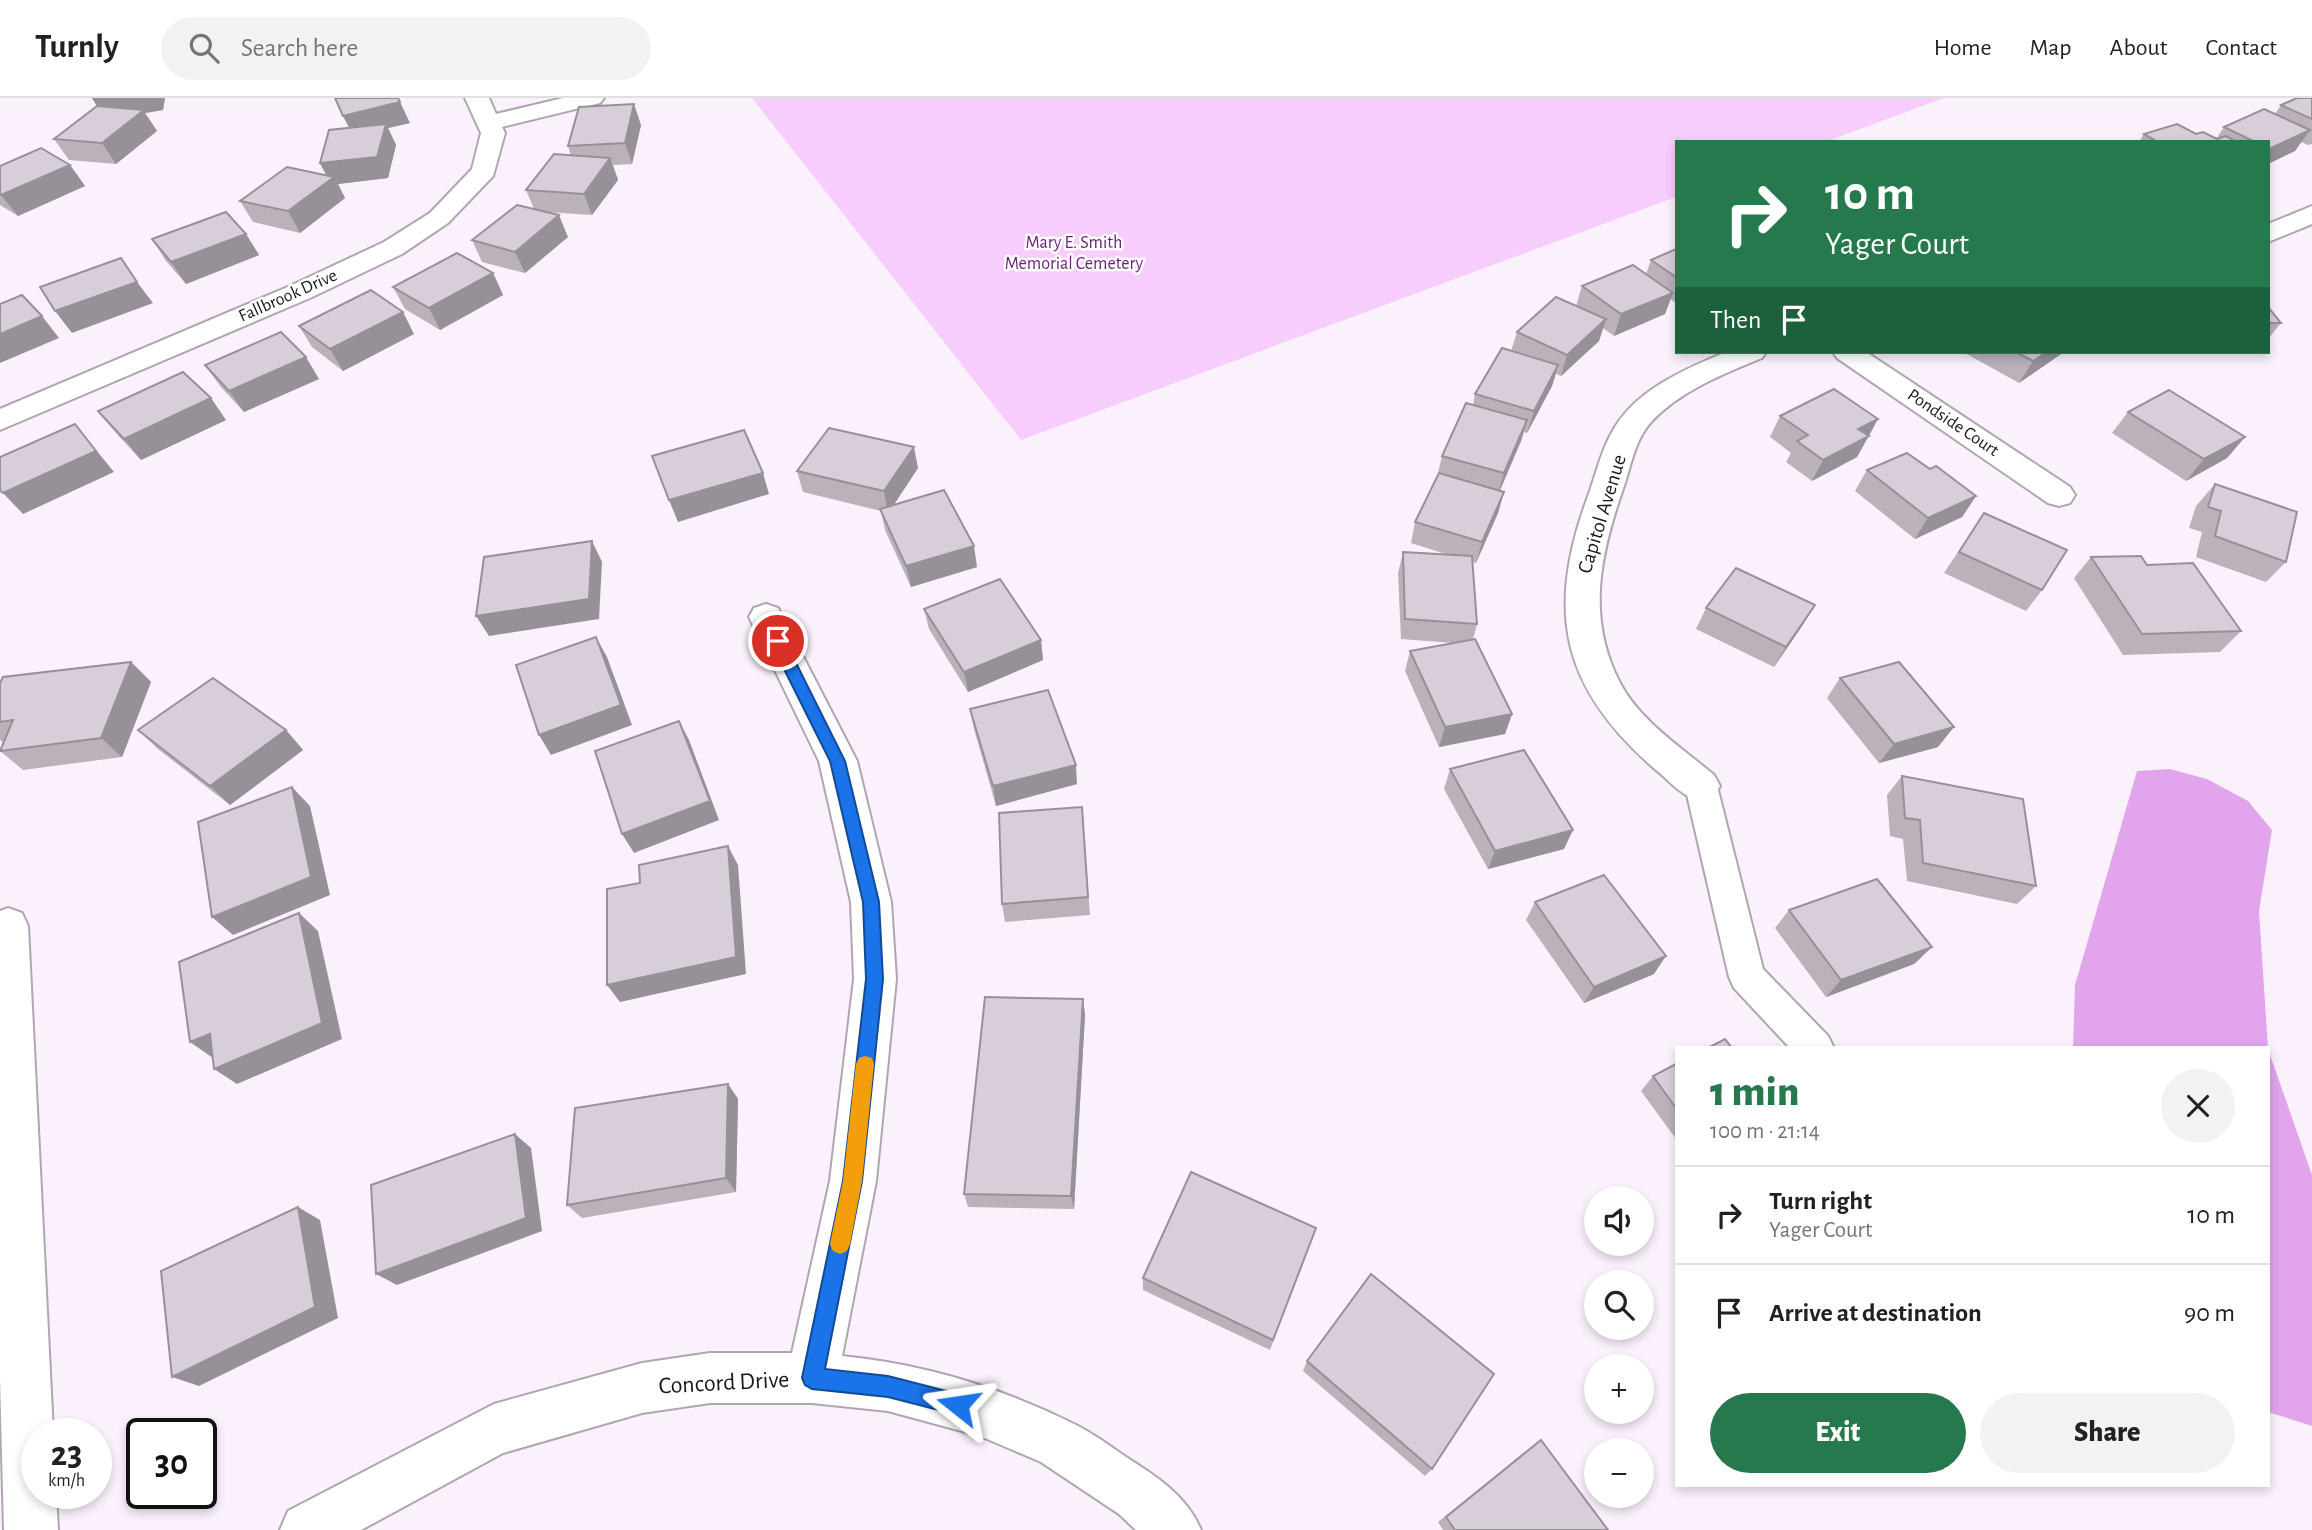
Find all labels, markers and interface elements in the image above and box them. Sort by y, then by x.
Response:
search box [161,17,651,80]
icon: search [185,29,223,67]
text: Turnly [35,31,119,64]
text: Search here [241,35,358,61]
text: Home [1934,36,1992,60]
text: Map [2030,36,2072,60]
text: About [2110,36,2167,60]
text: Contact [2205,36,2277,60]
icon: right [1710,168,1801,259]
text: 10 m [1825,170,1915,219]
text: Yager Court [1825,228,1969,260]
park label: Mary E. Smith Memorial Cemetery [1005,234,1144,273]
street label: Fallbrook Drive [236,266,340,326]
icon: arrive [1775,301,1813,339]
text: Then [1710,307,1761,333]
street label: Pondside Court [1904,386,2002,460]
street label: Capitol Avenue [1574,452,1630,576]
pin [748,611,808,671]
icon: arrive [759,622,797,660]
button: close [2161,1069,2235,1143]
text: 1 min [1710,1071,1799,1113]
text: 100 m · 21:14 [1710,1120,1820,1143]
map controls [1584,1186,1654,1508]
button: sound [1584,1186,1654,1256]
text: Turn right [1769,1188,1872,1214]
icon: right [1710,1196,1748,1234]
text: 10 m [2187,1202,2235,1228]
text: Yager Court [1769,1219,1872,1242]
button: search [1584,1270,1654,1340]
icon: arrive [1710,1294,1748,1332]
text: Arrive at destination [1769,1300,1982,1326]
text: 90 m [2184,1300,2235,1326]
button: + [1584,1354,1654,1424]
street label: Concord Drive [658,1368,790,1398]
position arrow [921,1368,995,1442]
button: Exit [1710,1393,1966,1473]
button: Share [1980,1393,2235,1473]
speed limit sign: 30 [126,1418,217,1509]
text: 23 [51,1437,82,1472]
button: − [1584,1438,1654,1508]
text: km/h [48,1472,85,1490]

